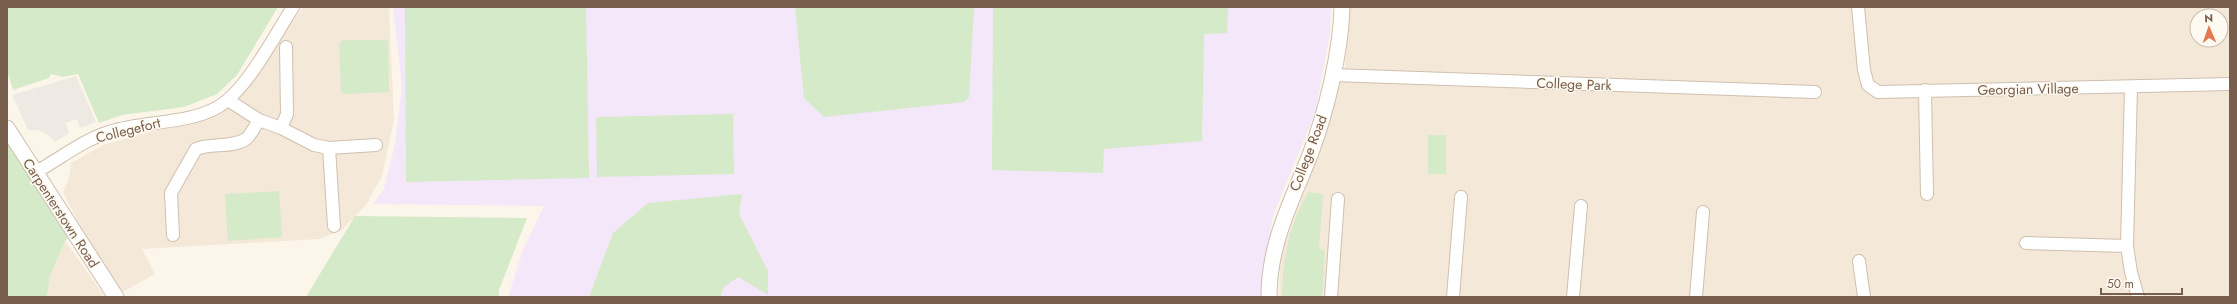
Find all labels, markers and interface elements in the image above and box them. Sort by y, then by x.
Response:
north arrow [2189,8,2229,48]
text: N [2204,10,2213,26]
street label: College Park [1536,73,1613,95]
street label: Georgian Village [1977,78,2079,100]
street label: Collegefort [94,112,163,148]
street label: College Road [1284,112,1332,194]
street label: Carpenterstown Road [18,154,104,272]
scale bar [2101,270,2182,296]
text: 50 m [2107,275,2134,293]

